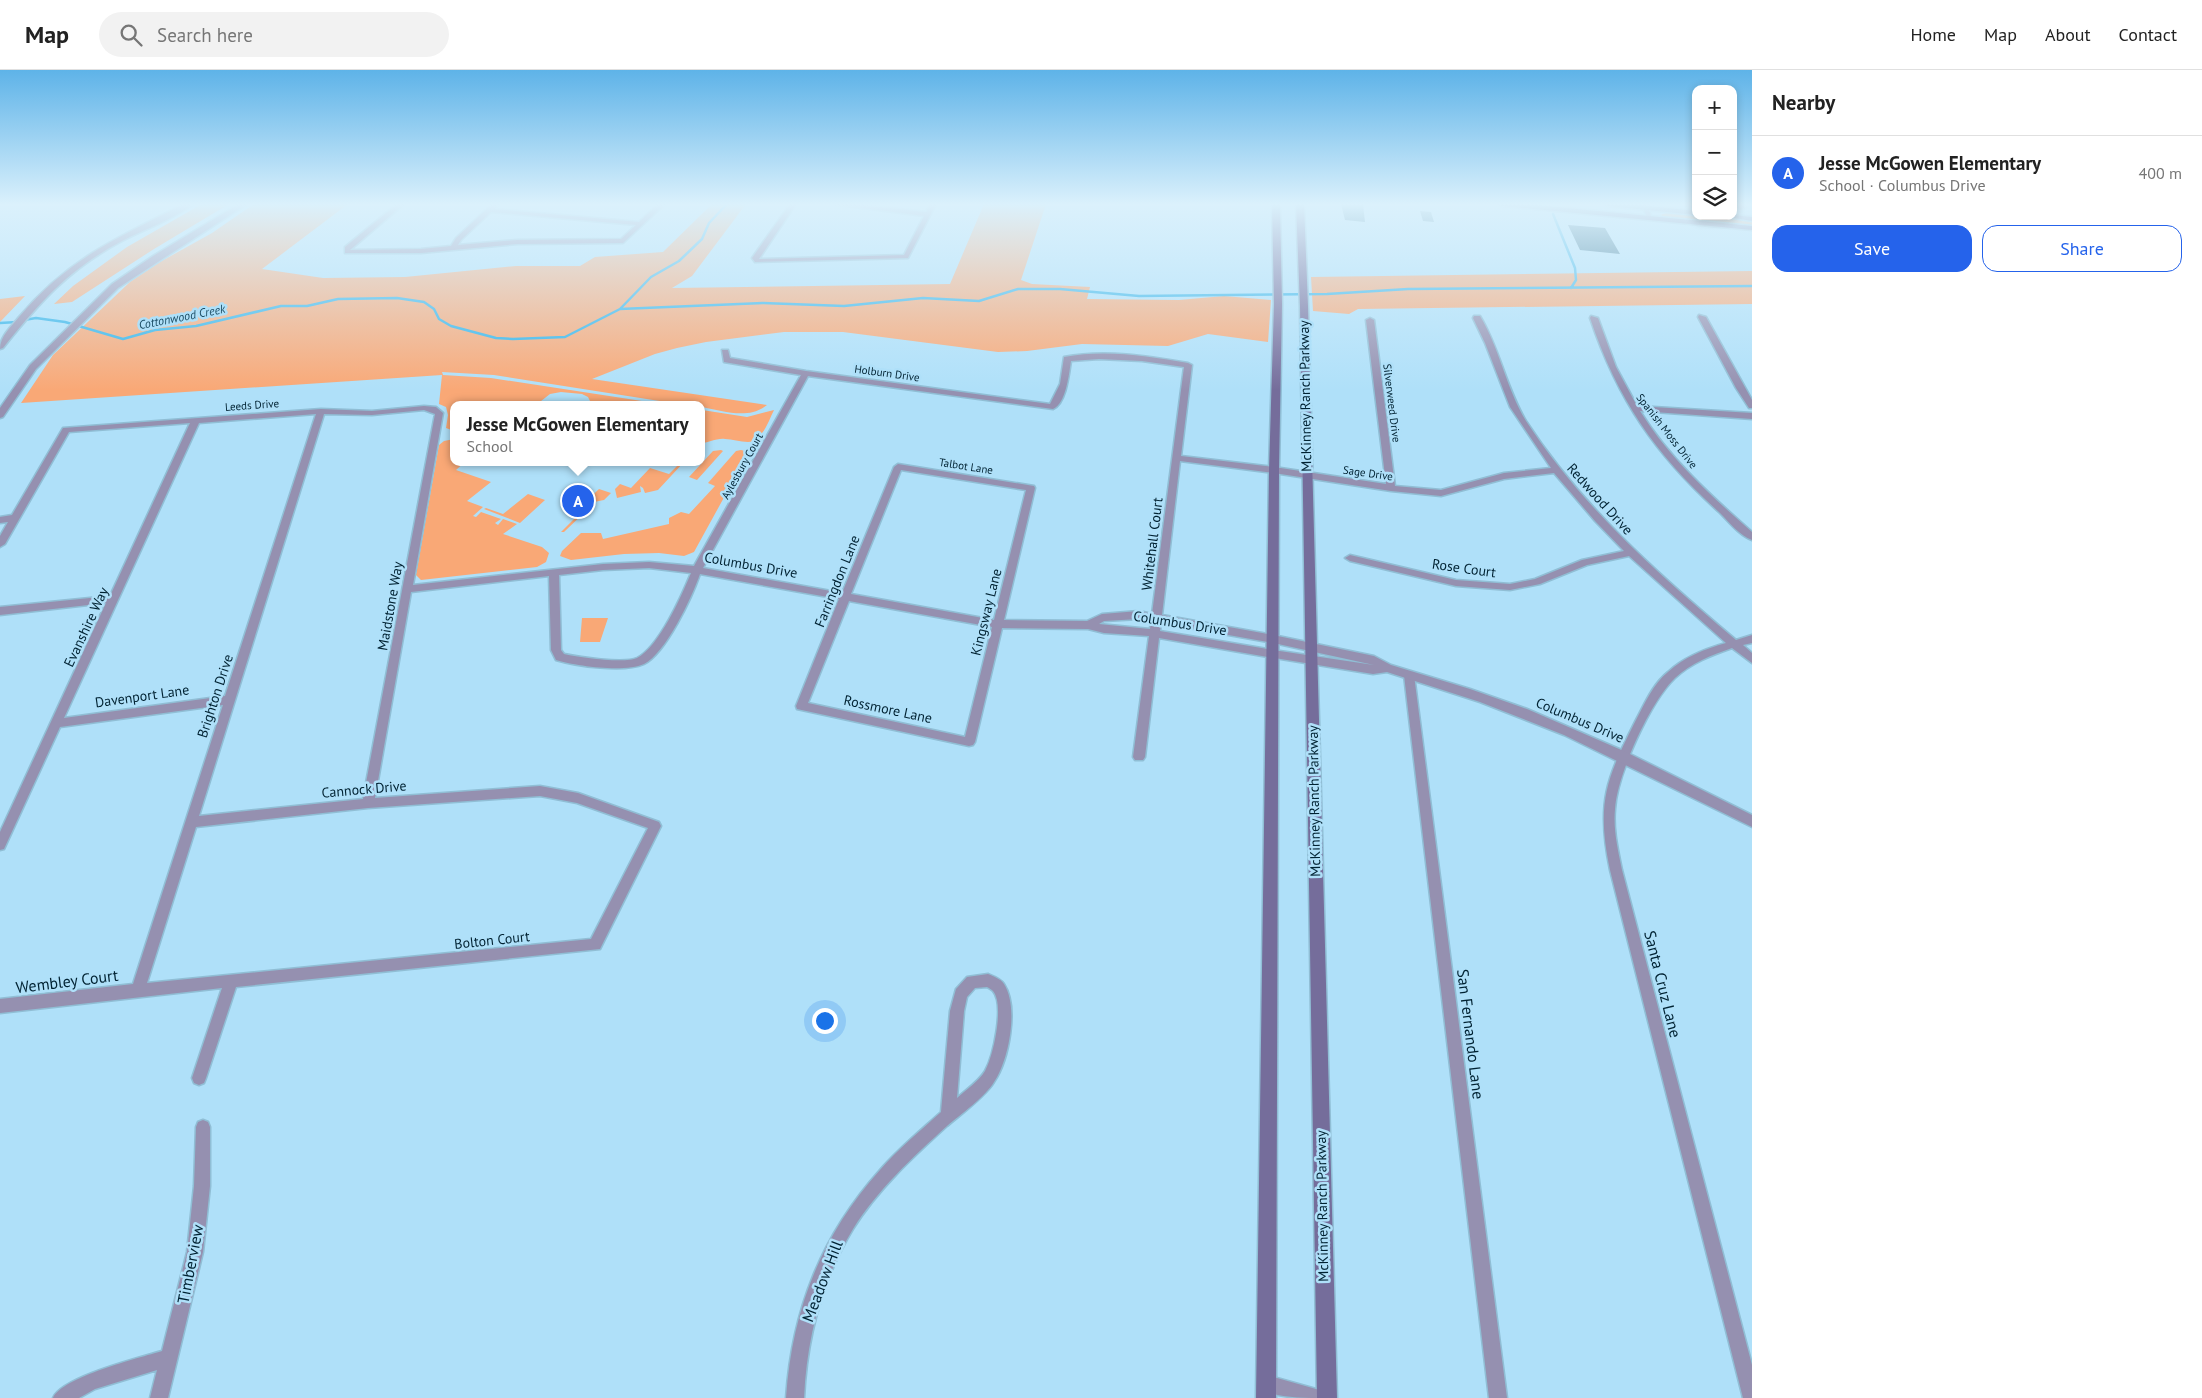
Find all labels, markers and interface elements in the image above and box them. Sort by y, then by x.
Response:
search box [99,12,449,57]
text: Map [25,19,69,50]
icon: search [117,21,145,49]
text: Search here [157,23,253,47]
text: Home [1910,23,1956,46]
text: Map [1984,23,2017,46]
text: About [2045,23,2091,46]
text: Contact [2119,23,2177,46]
map controls [1692,85,1737,220]
button: + [1692,85,1737,130]
text: Nearby [1772,89,1835,116]
button: − [1692,130,1737,175]
text: Jesse McGowen Elementary [1819,151,2041,175]
text: A [1783,163,1793,183]
text: 400 m [2139,163,2182,183]
button: layers [1692,175,1737,220]
text: School · Columbus Drive [1819,175,1986,195]
button: Save [1772,225,1972,272]
button: Share [1982,225,2182,272]
water label: Cottonwood Creek [137,301,227,332]
street label: McKinney Ranch Parkway [1295,320,1315,472]
street label: Holburn Drive [853,361,921,385]
street label: Silverweed Drive [1380,363,1404,443]
street label: Spanish Moss Drive [1633,391,1701,472]
street label: Leeds Drive [224,396,280,414]
popup [450,401,705,466]
text: Jesse McGowen Elementary [466,412,689,436]
street label: Aylesbury Court [718,430,766,501]
text: School [466,436,513,456]
street label: Talbot Lane [938,455,994,477]
street label: Redwood Drive [1563,460,1637,538]
street label: Sage Drive [1342,463,1394,483]
pin: A [562,482,594,520]
street label: Whitehall Court [1137,496,1167,592]
street label: Farringdon Lane [810,532,864,630]
street label: Columbus Drive [703,548,799,582]
street label: Rose Court [1431,555,1497,581]
street label: Maidstone Way [373,560,407,652]
street label: Kingsway Lane [966,567,1006,657]
street label: Evanshire Way [60,584,113,670]
street label: Columbus Drive [1132,607,1228,639]
street label: Brighton Drive [193,652,237,740]
street label: Davenport Lane [94,680,190,712]
street label: Rossmore Lane [842,691,934,727]
street label: Columbus Drive [1533,693,1627,747]
street label: McKinney Ranch Parkway [1304,725,1324,877]
street label: Cannock Drive [321,776,407,802]
street label: Bolton Court [453,927,531,953]
street label: Santa Cruz Lane [1640,928,1686,1040]
street label: Wembley Court [15,965,120,997]
street label: San Fernando Lane [1453,968,1489,1100]
your location [812,1008,838,1034]
street label: McKinney Ranch Parkway [1312,1130,1332,1282]
street label: Timberview [173,1223,208,1305]
street label: Meadow Hill [797,1237,847,1325]

